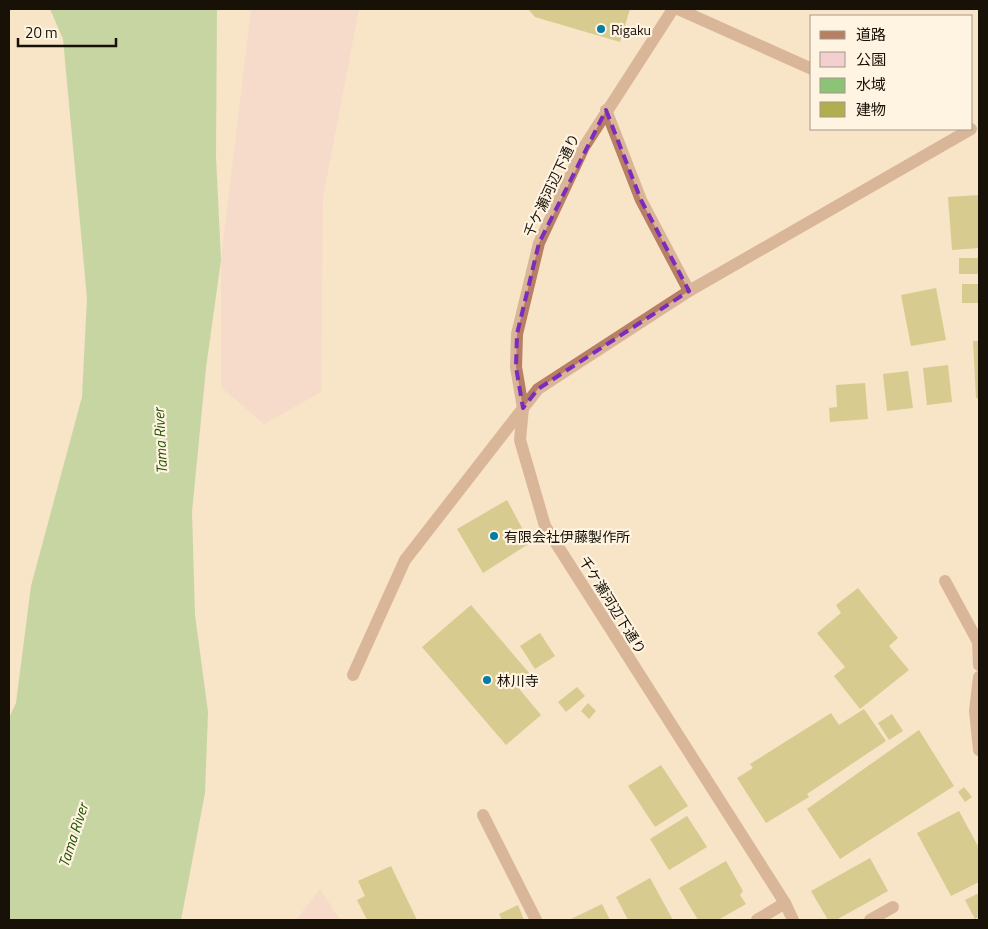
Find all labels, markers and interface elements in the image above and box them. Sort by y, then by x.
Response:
scale bar [18,15,115,47]
legend [810,15,973,130]
place label: Rigaku [611,19,651,40]
text: 20 m [25,21,58,44]
marker: Rigaku [595,23,607,35]
text: 道路 [856,23,886,46]
text: 公園 [856,48,886,71]
text: 水域 [856,73,886,96]
text: 建物 [856,98,886,121]
street label: 千ケ瀬河辺下通り [518,130,584,240]
water label: Tama River [147,405,173,474]
place label: 有限会社伊藤製作所 [504,526,630,547]
marker: 有限会社伊藤製作所 [488,530,500,542]
street label: 千ケ瀬河辺下通り [574,552,652,658]
place label: 林川寺 [497,670,539,691]
marker: 林川寺 [481,674,493,686]
water label: Tama River [52,798,95,870]

